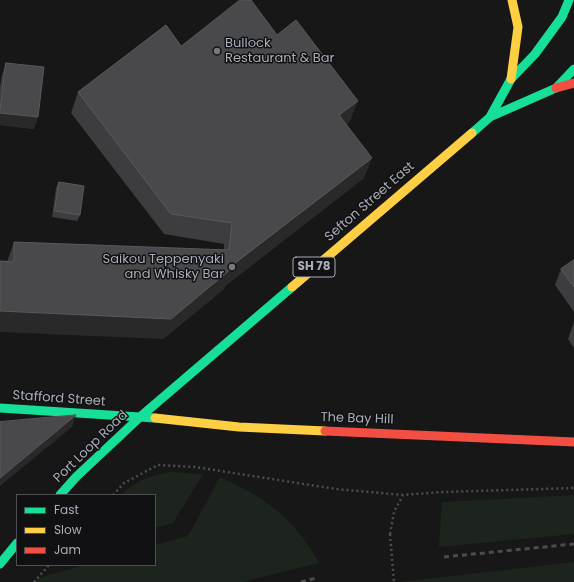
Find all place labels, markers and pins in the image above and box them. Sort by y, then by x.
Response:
place label: Bullock Restaurant & Bar [225,36,334,67]
marker: Bullock Restaurant & Bar [212,46,222,56]
place label: Saikou Teppenyaki and Whisky Bar [103,252,224,283]
marker: Saikou Teppenyaki and Whisky Bar [227,262,237,272]

